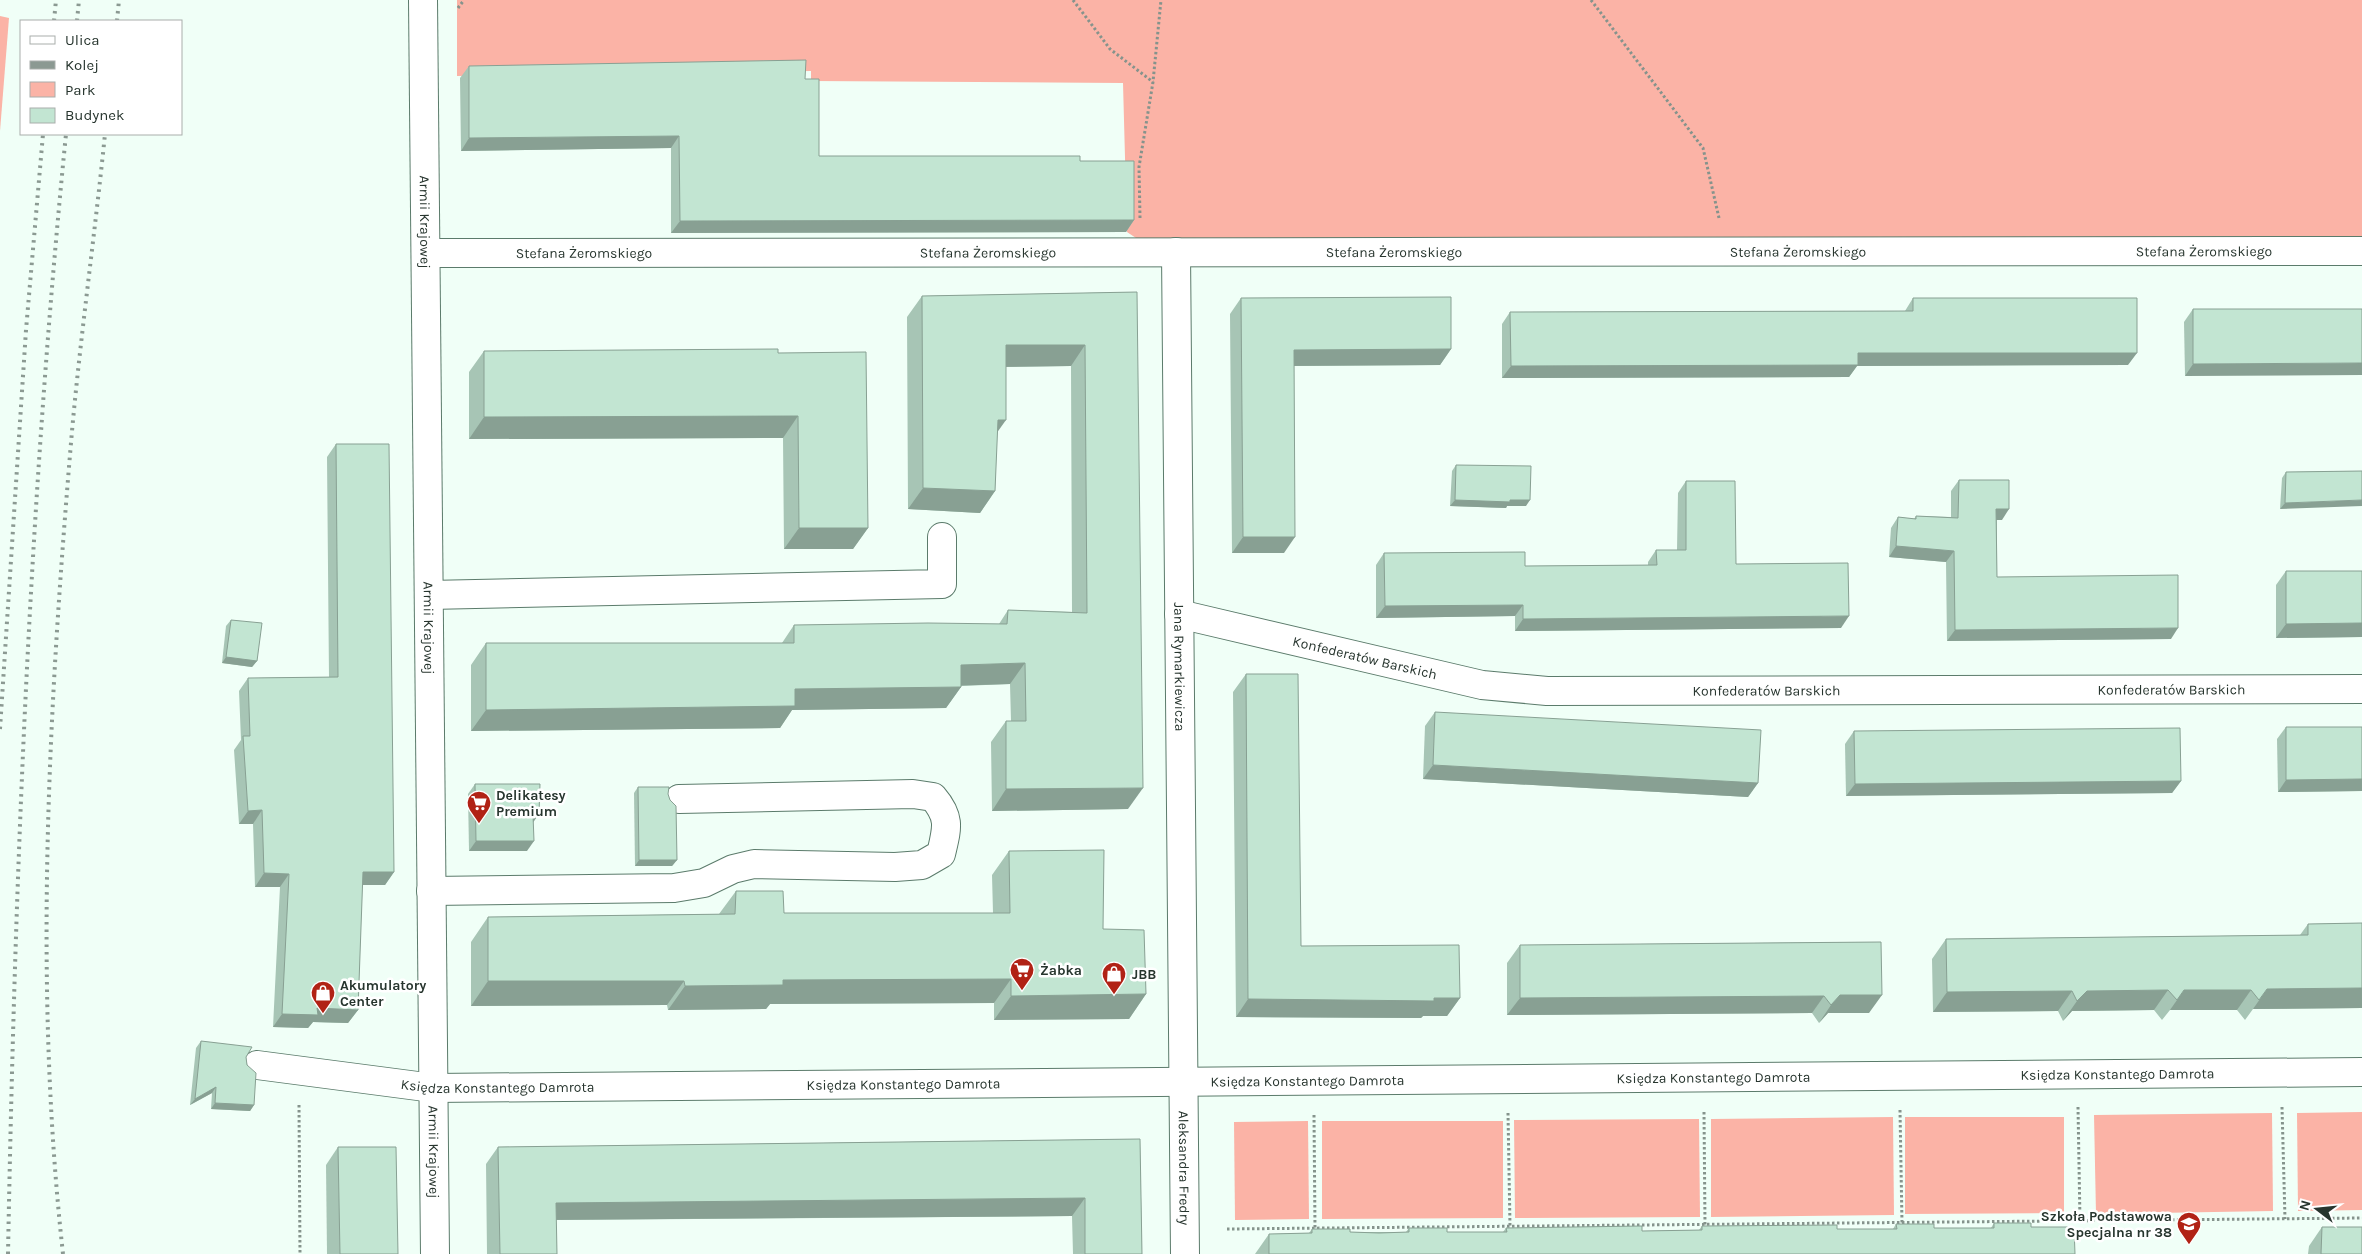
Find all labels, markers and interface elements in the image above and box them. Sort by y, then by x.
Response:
legend [20,20,182,135]
text: Ulica [65,31,99,49]
text: Kolej [65,56,99,74]
text: Park [65,81,95,99]
text: Budynek [65,106,124,124]
street label: Armii Krajowej [416,175,434,269]
street label: Stefana Żeromskiego [1326,243,1462,261]
street label: Stefana Żeromskiego [1730,243,1866,260]
street label: Stefana Żeromskiego [2136,243,2272,260]
street label: Stefana Żeromskiego [516,244,652,261]
street label: Stefana Żeromskiego [920,244,1056,261]
street label: Armii Krajowej [420,581,438,675]
street label: Jana Rymarkiewicza [1171,602,1189,732]
street label: Konfederatów Barskich [1291,632,1439,683]
street label: Konfederatów Barskich [2098,681,2245,698]
street label: Konfederatów Barskich [1693,682,1840,699]
place label: Delikatesy Premium [496,787,566,820]
supermarket icon: Delikatesy Premium [466,790,492,824]
supermarket icon: Żabka [1009,957,1035,991]
shop icon: JBB [1101,961,1127,995]
place label: Żabka [1040,962,1082,979]
place label: JBB [1132,966,1156,983]
place label: Akumulatory Center [340,977,426,1010]
shop icon: Akumulatory Center [310,980,336,1014]
street label: Księdza Konstantego Damrota [2020,1065,2214,1083]
street label: Księdza Konstantego Damrota [1616,1068,1810,1087]
street label: Księdza Konstantego Damrota [1210,1071,1404,1090]
street label: Księdza Konstantego Damrota [400,1075,594,1097]
street label: Księdza Konstantego Damrota [807,1075,1000,1093]
street label: Armii Krajowej [425,1105,443,1199]
street label: Aleksandra Fredry [1175,1111,1193,1226]
north arrow [2292,1184,2342,1234]
text: N [2295,1198,2315,1213]
place label: Szkoła Podstawowa Specjalna nr 38 [2041,1208,2172,1241]
school or university icon: Szkoła Podstawowa Specjalna nr 38 [2176,1211,2202,1245]

